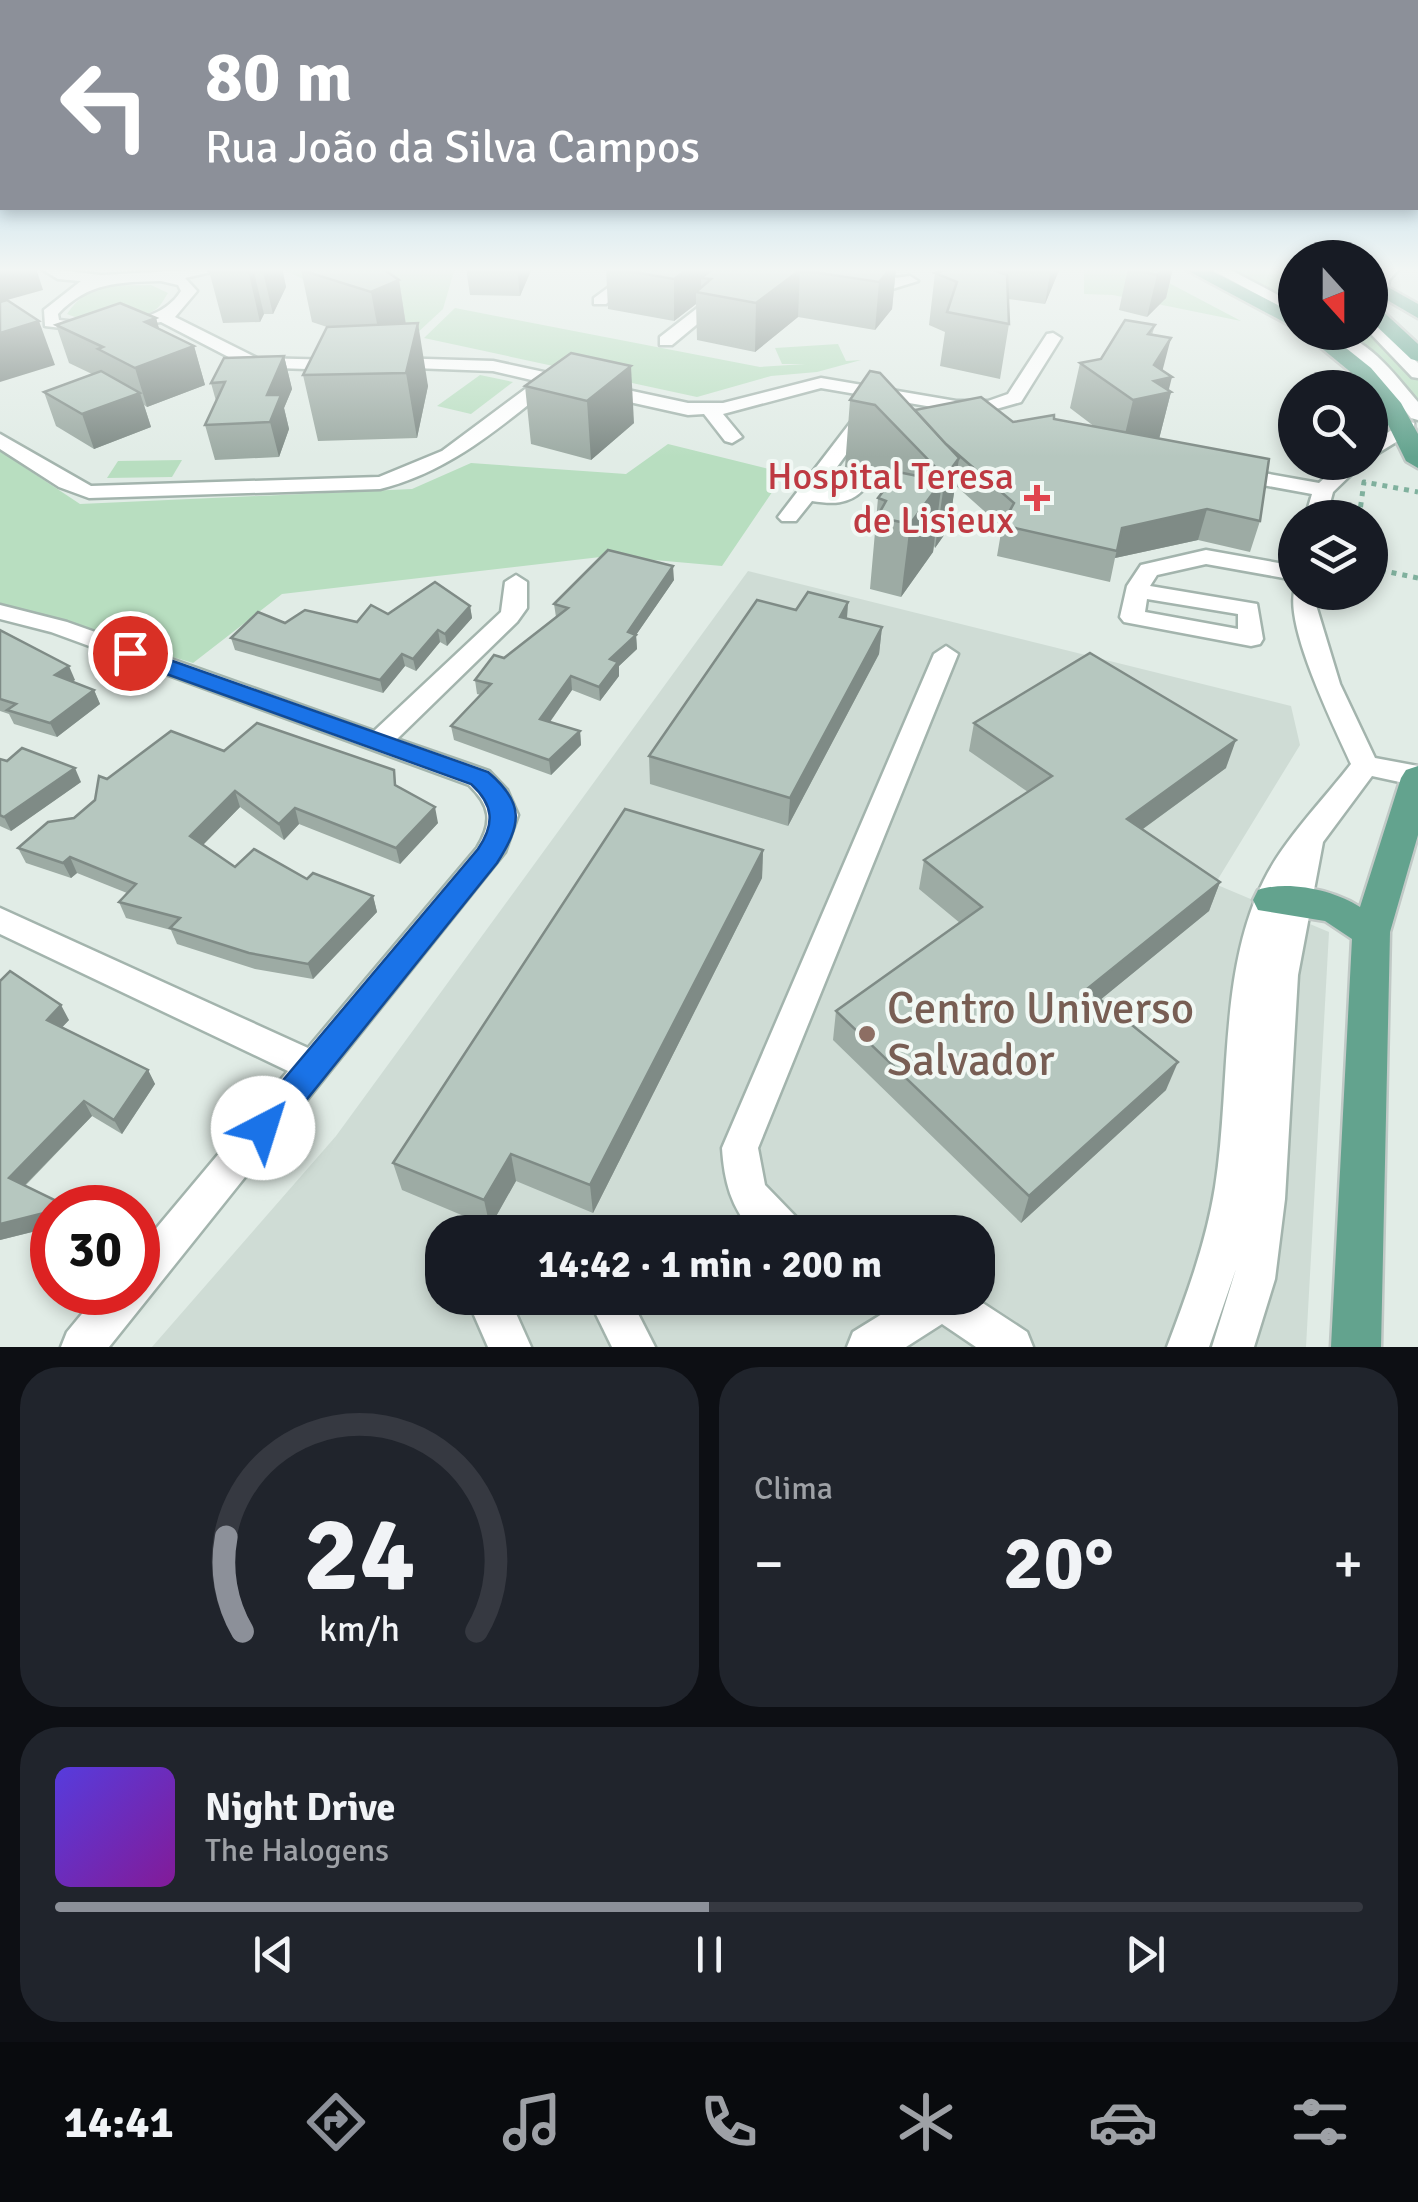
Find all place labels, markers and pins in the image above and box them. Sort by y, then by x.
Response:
place label: Hospital Teresa de Lisieux [767,453,1014,544]
marker: Hospital Teresa de Lisieux [1024,485,1050,511]
pin [88,611,173,696]
place label: Centro Universo Salvador [887,981,1194,1088]
marker: Centro Universo Salvador [856,1023,878,1045]

